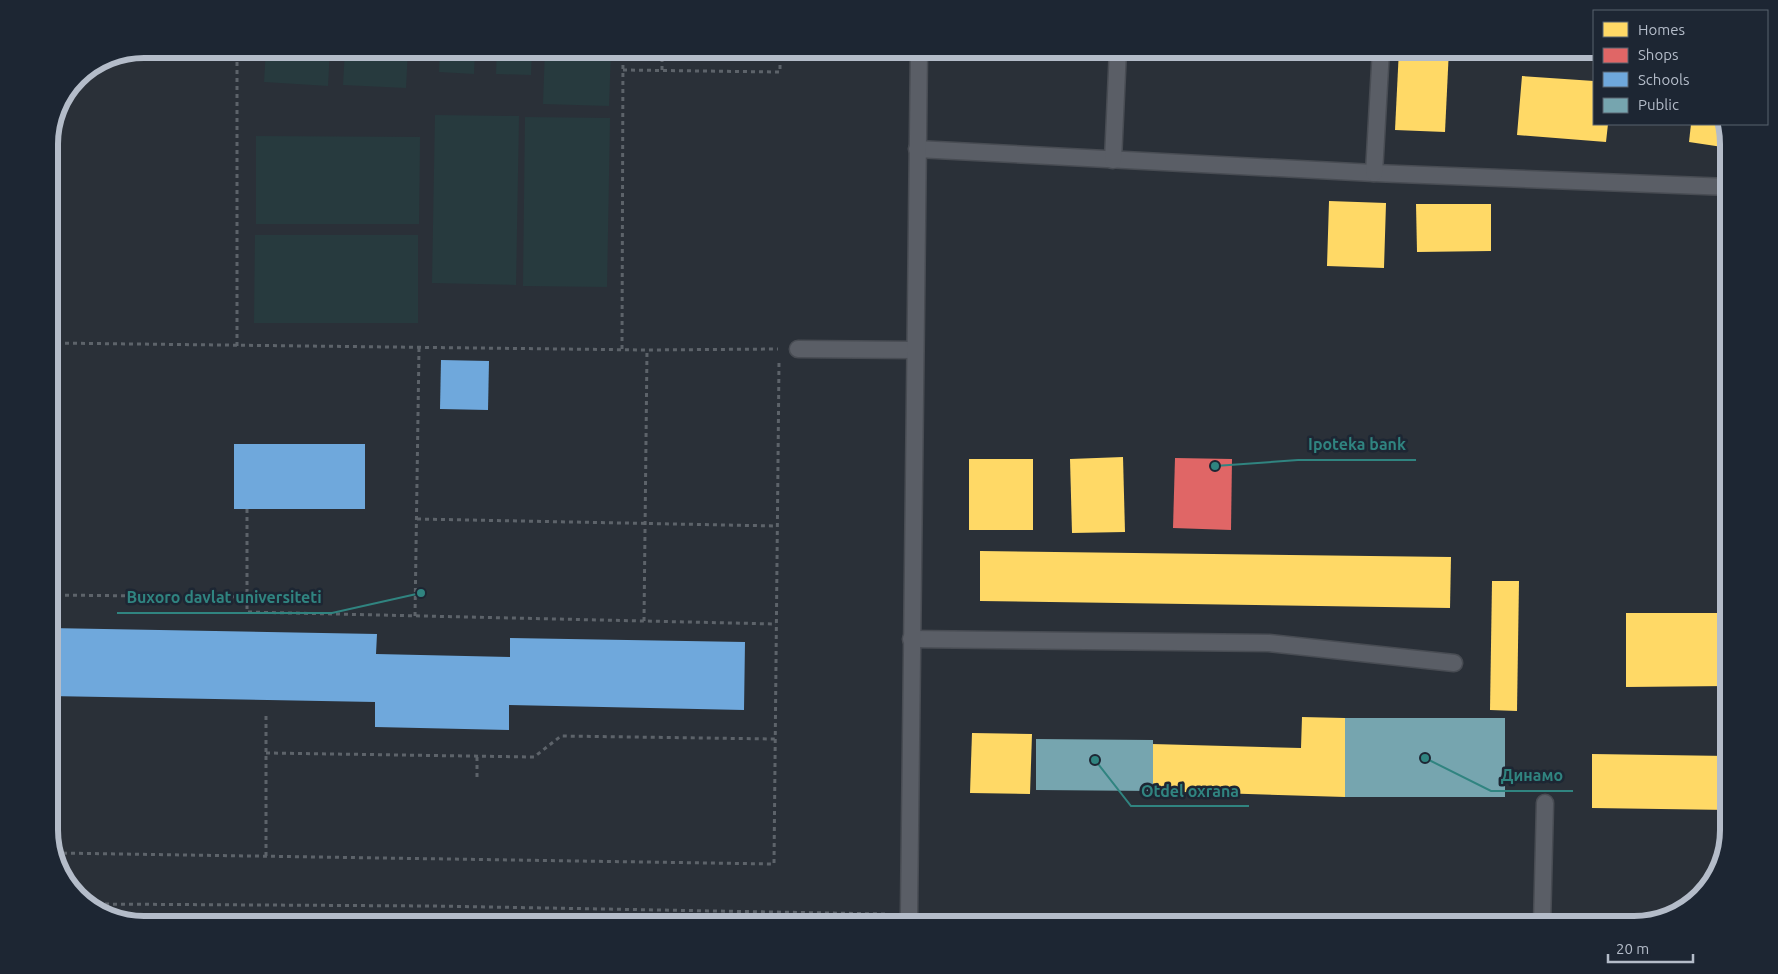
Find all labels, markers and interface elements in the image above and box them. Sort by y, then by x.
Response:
legend [1593,10,1768,125]
text: Homes [1638,21,1685,38]
text: Shops [1638,46,1679,63]
text: Schools [1638,71,1689,88]
text: Public [1638,96,1679,113]
callout: Ipoteka bank [1298,429,1416,460]
text: Ipoteka bank [1308,435,1406,453]
callout: Buxoro davlat universiteti [117,582,332,613]
text: Buxoro davlat universiteti [126,588,322,606]
callout: Динамо [1491,760,1573,791]
text: Динамо [1501,766,1563,784]
callout: Otdel oxrana [1131,775,1249,806]
text: Otdel oxrana [1141,782,1239,800]
scale bar [1608,932,1693,964]
text: 20 m [1616,940,1649,957]

